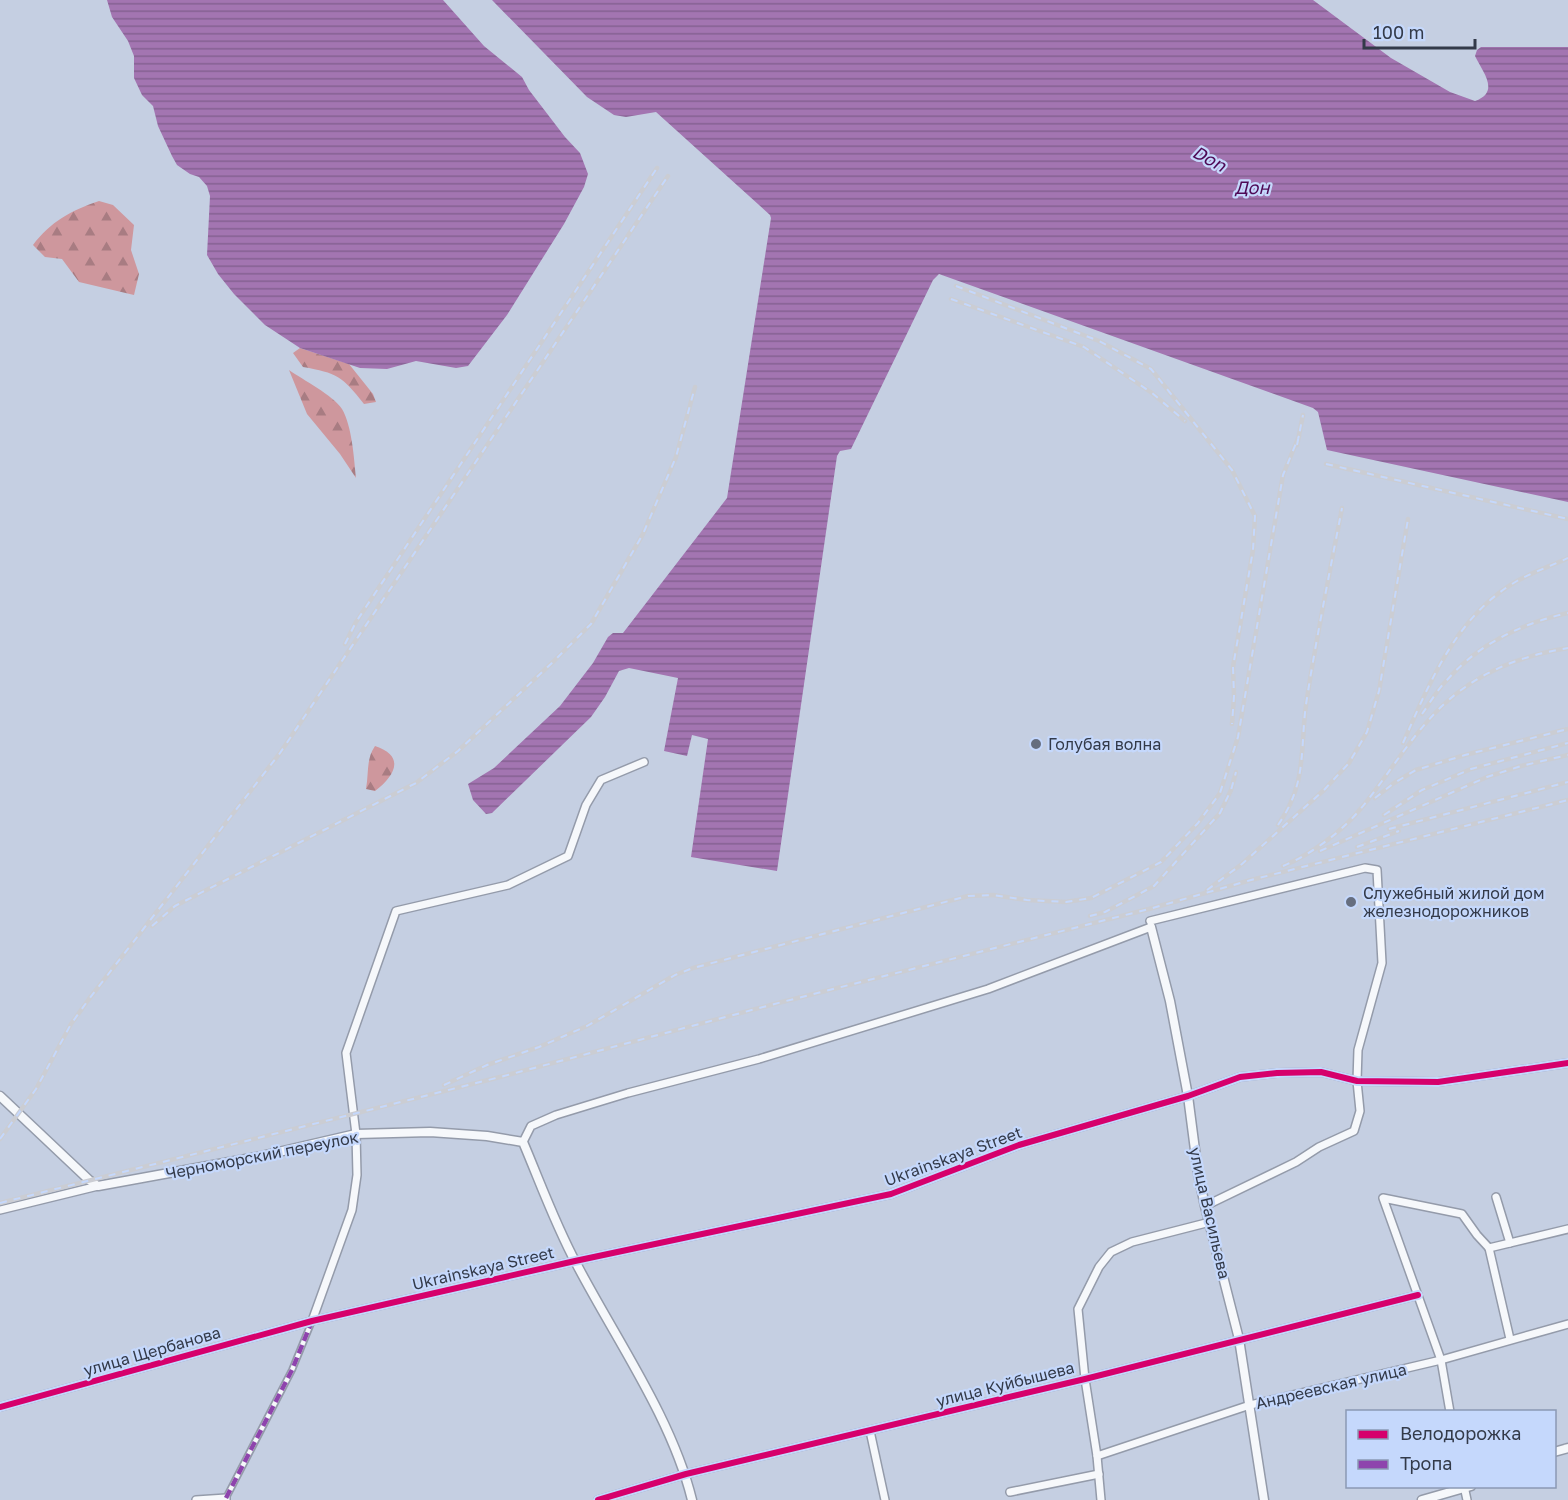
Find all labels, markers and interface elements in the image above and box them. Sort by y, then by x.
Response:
scale bar [1364,12,1475,50]
text: 100 m [1373,21,1424,43]
water label: Don [1189,140,1231,176]
water label: Дон [1234,176,1270,198]
place label: Голубая волна [1048,734,1161,754]
marker: Голубая волна [1029,737,1043,751]
place label: Служебный жилой дом железнодорожников [1363,883,1544,921]
marker: Служебный жилой дом железнодорожников [1344,895,1358,909]
street label: Ukrainskaya Street [881,1122,1025,1190]
street label: Черноморский переулок [164,1126,360,1184]
street label: улица Васильева [1185,1145,1235,1281]
street label: Ukrainskaya Street [410,1242,556,1294]
street label: улица Щербанова [81,1322,223,1380]
street label: улица Куйбышева [934,1357,1076,1411]
street label: Андреевская улица [1254,1359,1408,1413]
legend [1346,1410,1556,1488]
text: Велодорожка [1400,1422,1521,1444]
text: Тропа [1400,1452,1452,1474]

